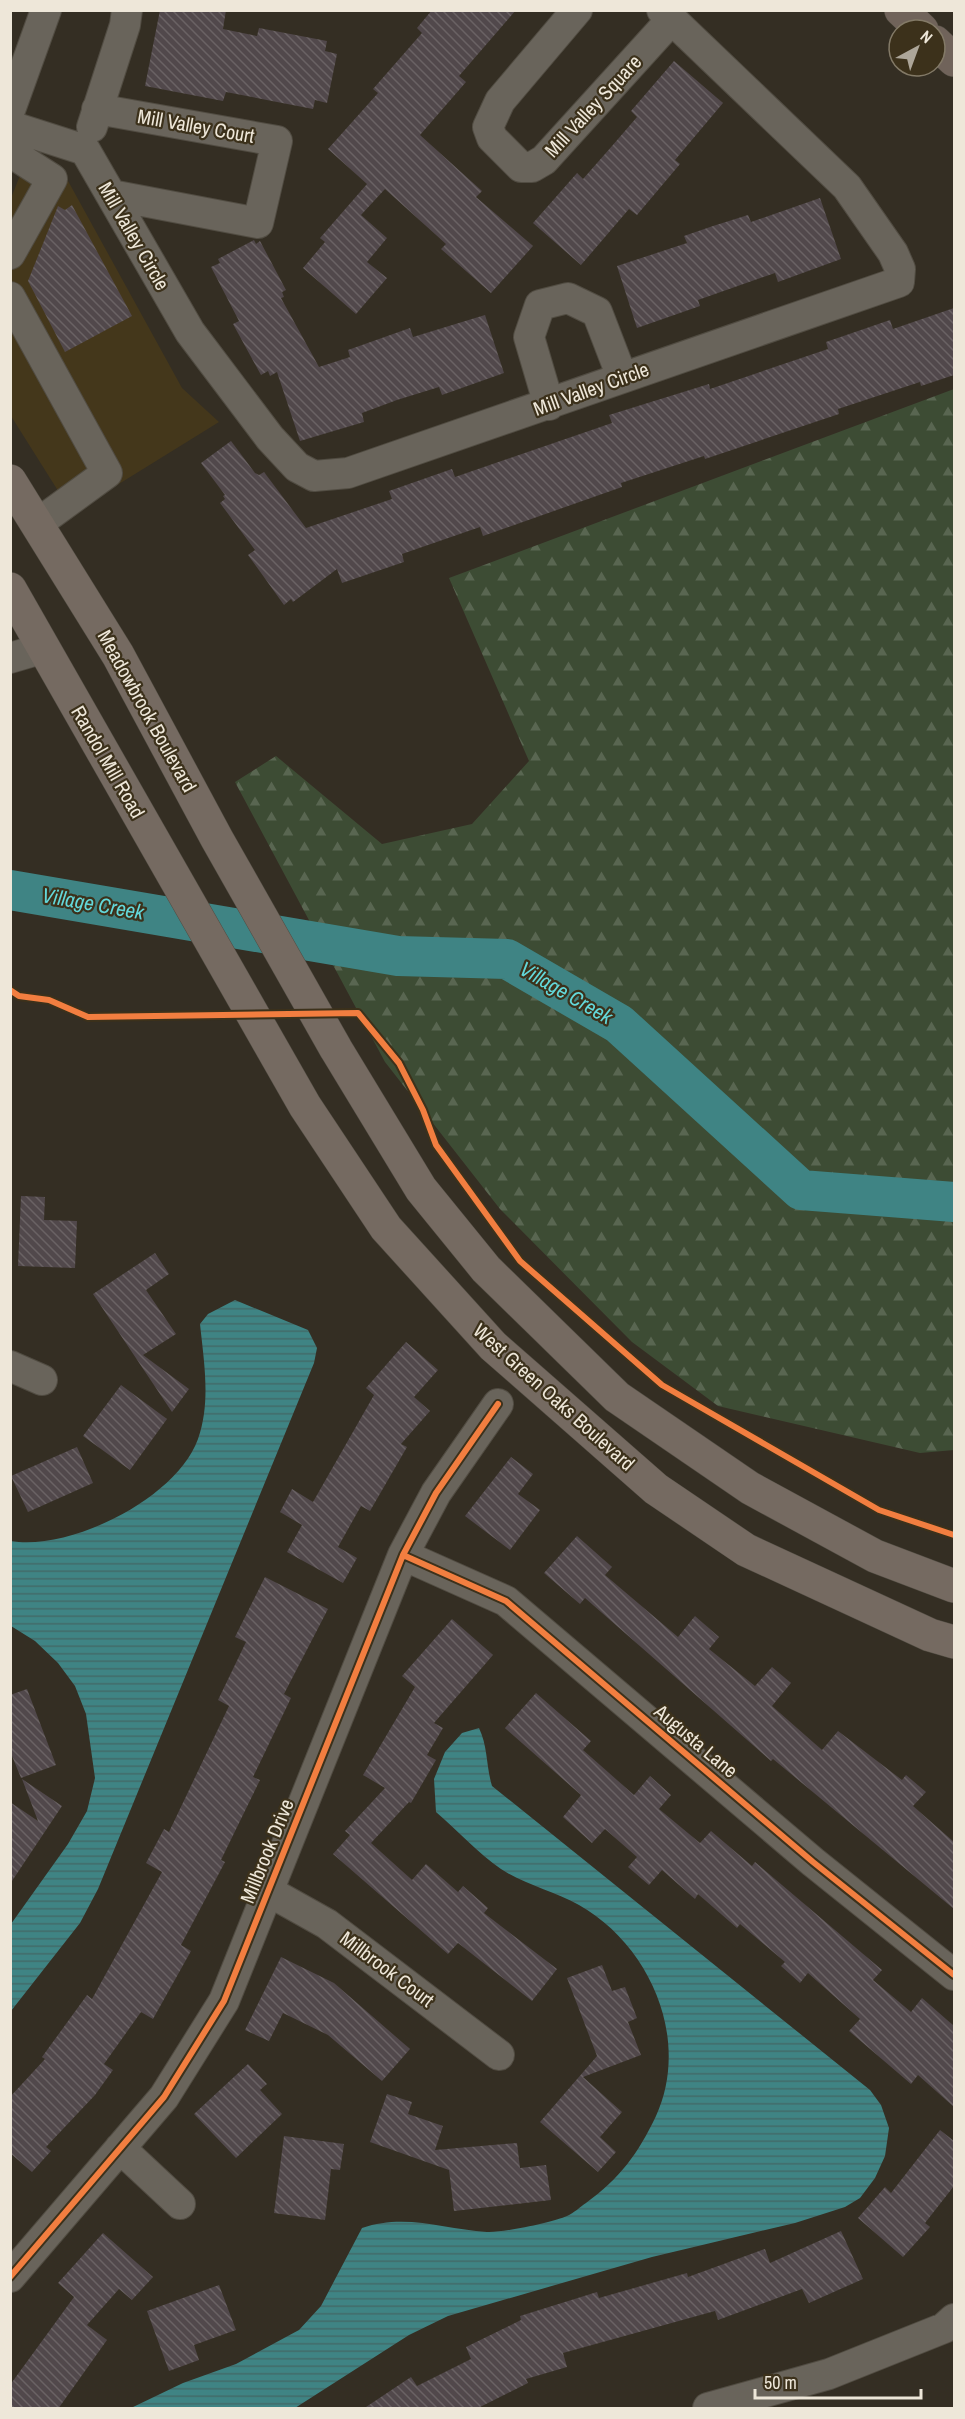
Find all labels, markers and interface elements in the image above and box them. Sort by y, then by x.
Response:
north arrow [887,18,947,78]
text: N [916,25,938,48]
street label: Mill Valley Square [538,49,647,163]
street label: Mill Valley Court [136,102,257,149]
street label: Mill Valley Circle [93,177,176,295]
street label: Mill Valley Circle [529,355,652,422]
street label: Meadowbrook Boulevard [92,625,203,797]
street label: Randol Mill Road [65,701,152,823]
water label: Village Creek [40,880,148,927]
water label: Village Creek [514,954,619,1032]
street label: West Green Oaks Boulevard [468,1317,641,1476]
street label: Augusta Lane [648,1697,744,1783]
street label: Millbrook Drive [233,1795,300,1907]
street label: Millbrook Court [335,1924,440,2013]
scale bar [755,2362,922,2400]
text: 50 m [764,2370,797,2395]

